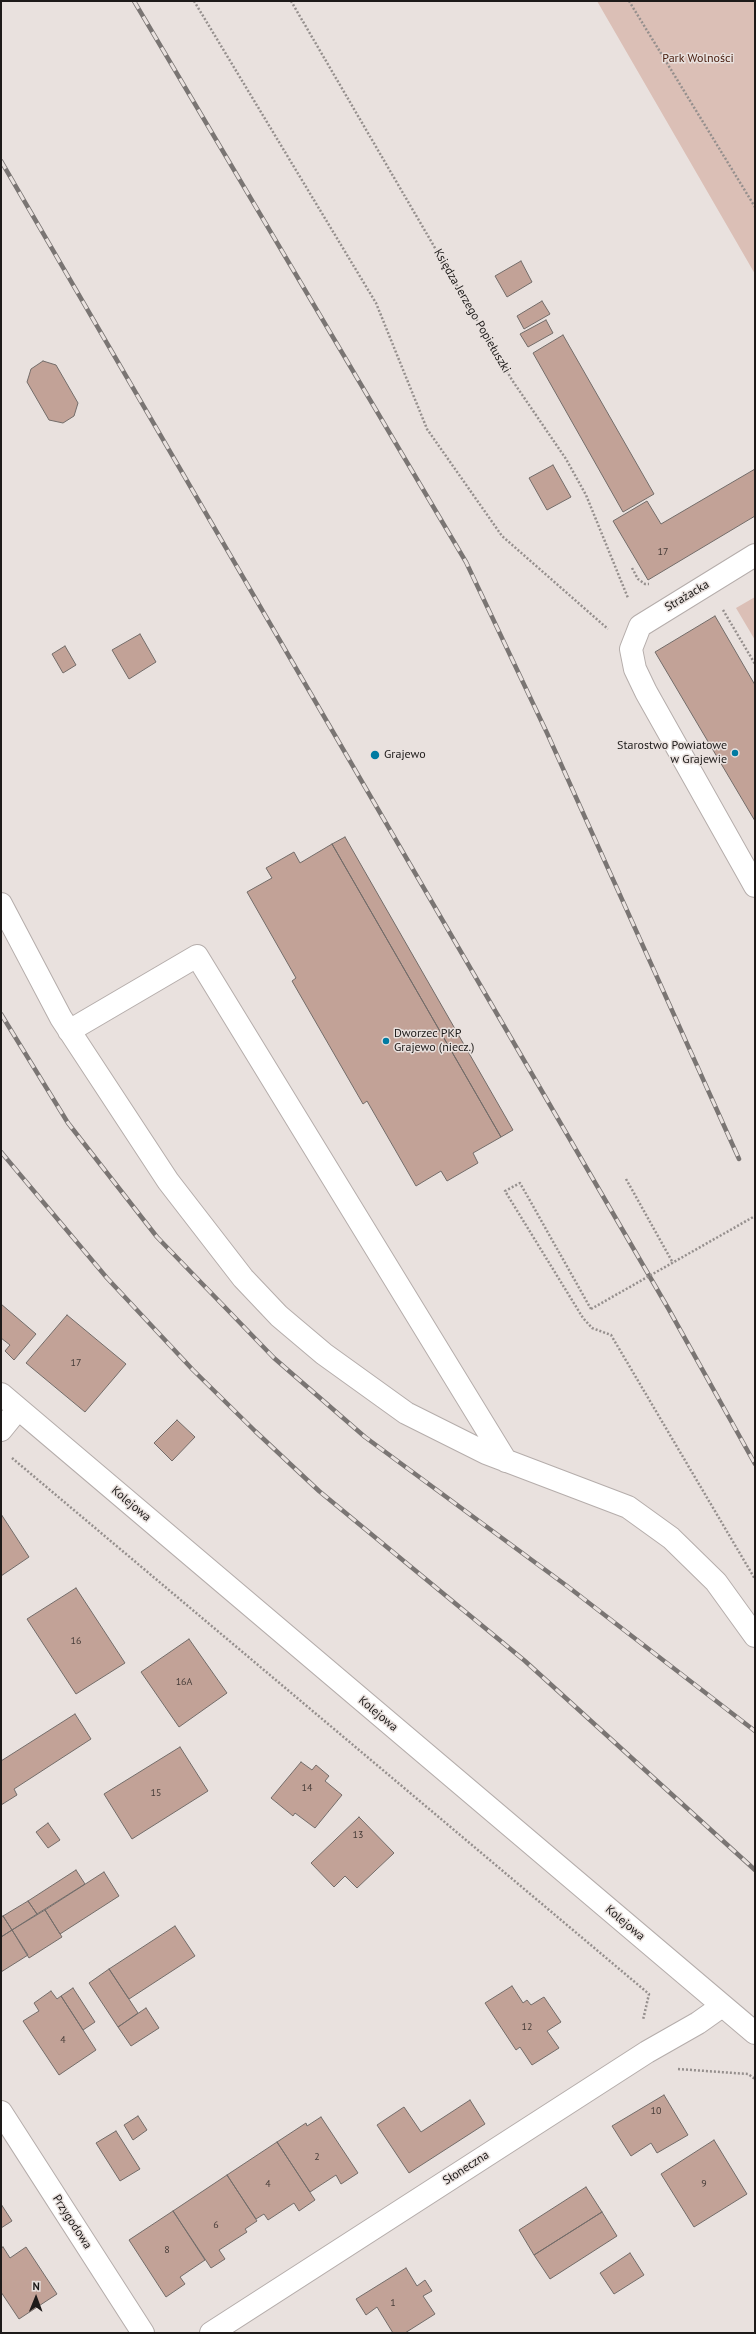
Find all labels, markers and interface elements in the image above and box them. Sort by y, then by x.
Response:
park label: Park Wolności [662,52,734,66]
street label: Księdza Jerzego Popiełuszki [430,246,514,376]
house number: 17 [658,546,668,558]
street label: Strażacka [662,577,712,615]
place label: Starostwo Powiatowe w Grajewie [617,739,727,767]
place label: Grajewo [384,748,426,762]
marker: Starostwo Powiatowe w Grajewie [730,748,740,758]
marker: Grajewo [369,749,381,761]
place label: Dworzec PKP Grajewo (niecz.) [394,1027,474,1055]
marker: Dworzec PKP Grajewo (niecz.) [381,1036,391,1046]
house number: 17 [71,1357,81,1369]
street label: Kolejowa [108,1483,154,1525]
house number: 16 [71,1635,81,1647]
house number: 16A [176,1676,192,1688]
street label: Kolejowa [355,1693,401,1735]
house number: 14 [302,1782,312,1794]
house number: 15 [151,1787,161,1799]
house number: 13 [353,1829,363,1841]
street label: Kolejowa [602,1902,648,1944]
house number: 12 [522,2021,532,2033]
house number: 4 [60,2034,66,2046]
house number: 10 [651,2105,661,2117]
street label: Słoneczna [440,2148,492,2188]
house number: 2 [314,2151,320,2163]
house number: 4 [265,2178,271,2190]
house number: 9 [701,2178,707,2190]
street label: Przygodowa [49,2192,95,2252]
house number: 6 [213,2219,219,2231]
house number: 8 [164,2244,170,2256]
north arrow [16,2278,56,2318]
text: N [32,2279,40,2293]
house number: 1 [390,2297,396,2309]

